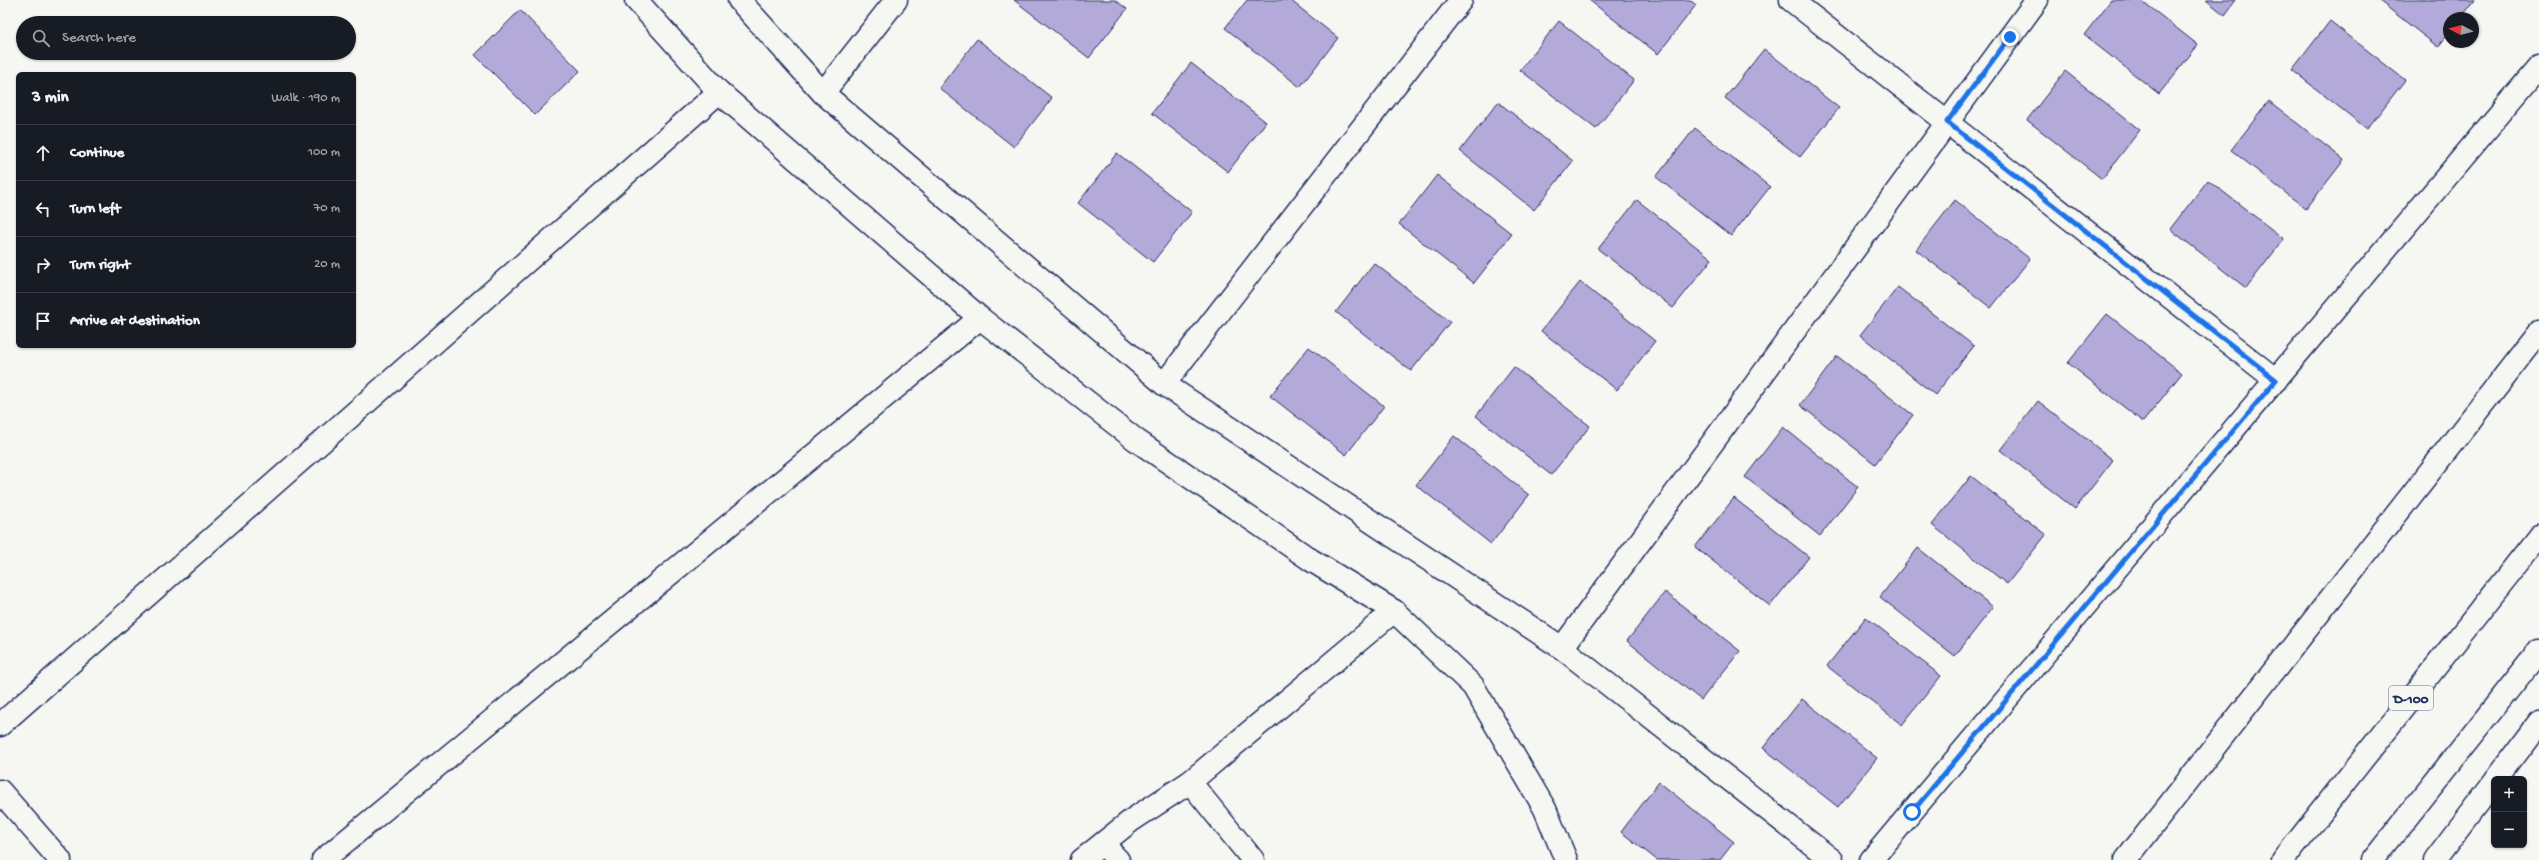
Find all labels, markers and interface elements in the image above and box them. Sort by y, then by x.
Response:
north arrow [2443,12,2479,48]
search box [16,16,356,60]
icon: search [30,27,52,49]
route end [2001,28,2019,46]
text: Search here [62,29,136,47]
text: 3 min [32,88,69,108]
text: Walk · 190 m [271,91,340,106]
icon: ahead [32,142,54,164]
text: Continue [70,144,124,162]
text: 100 m [308,145,340,160]
icon: left [32,198,54,220]
text: Turn left [70,200,121,218]
text: 70 m [314,201,340,216]
icon: right [32,254,54,276]
text: Turn right [70,256,130,274]
text: 20 m [314,257,340,272]
icon: arrive [32,310,54,332]
text: Arrive at destination [70,312,200,330]
road number: D-100 [2389,686,2433,710]
map controls [2491,776,2527,848]
button: + [2491,776,2527,812]
route start [1903,803,1921,821]
button: − [2491,812,2527,848]

